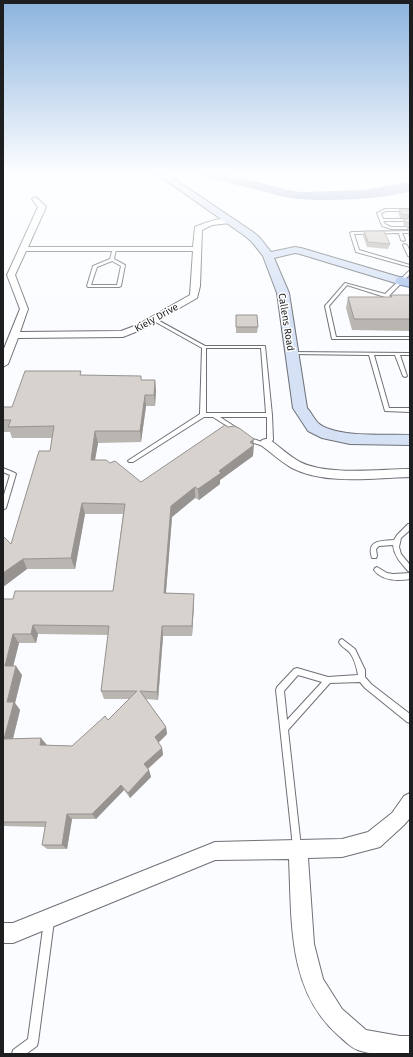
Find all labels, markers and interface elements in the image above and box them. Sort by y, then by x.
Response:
street label: Callens Road [276,292,297,352]
street label: Kiely Drive [133,301,180,335]

